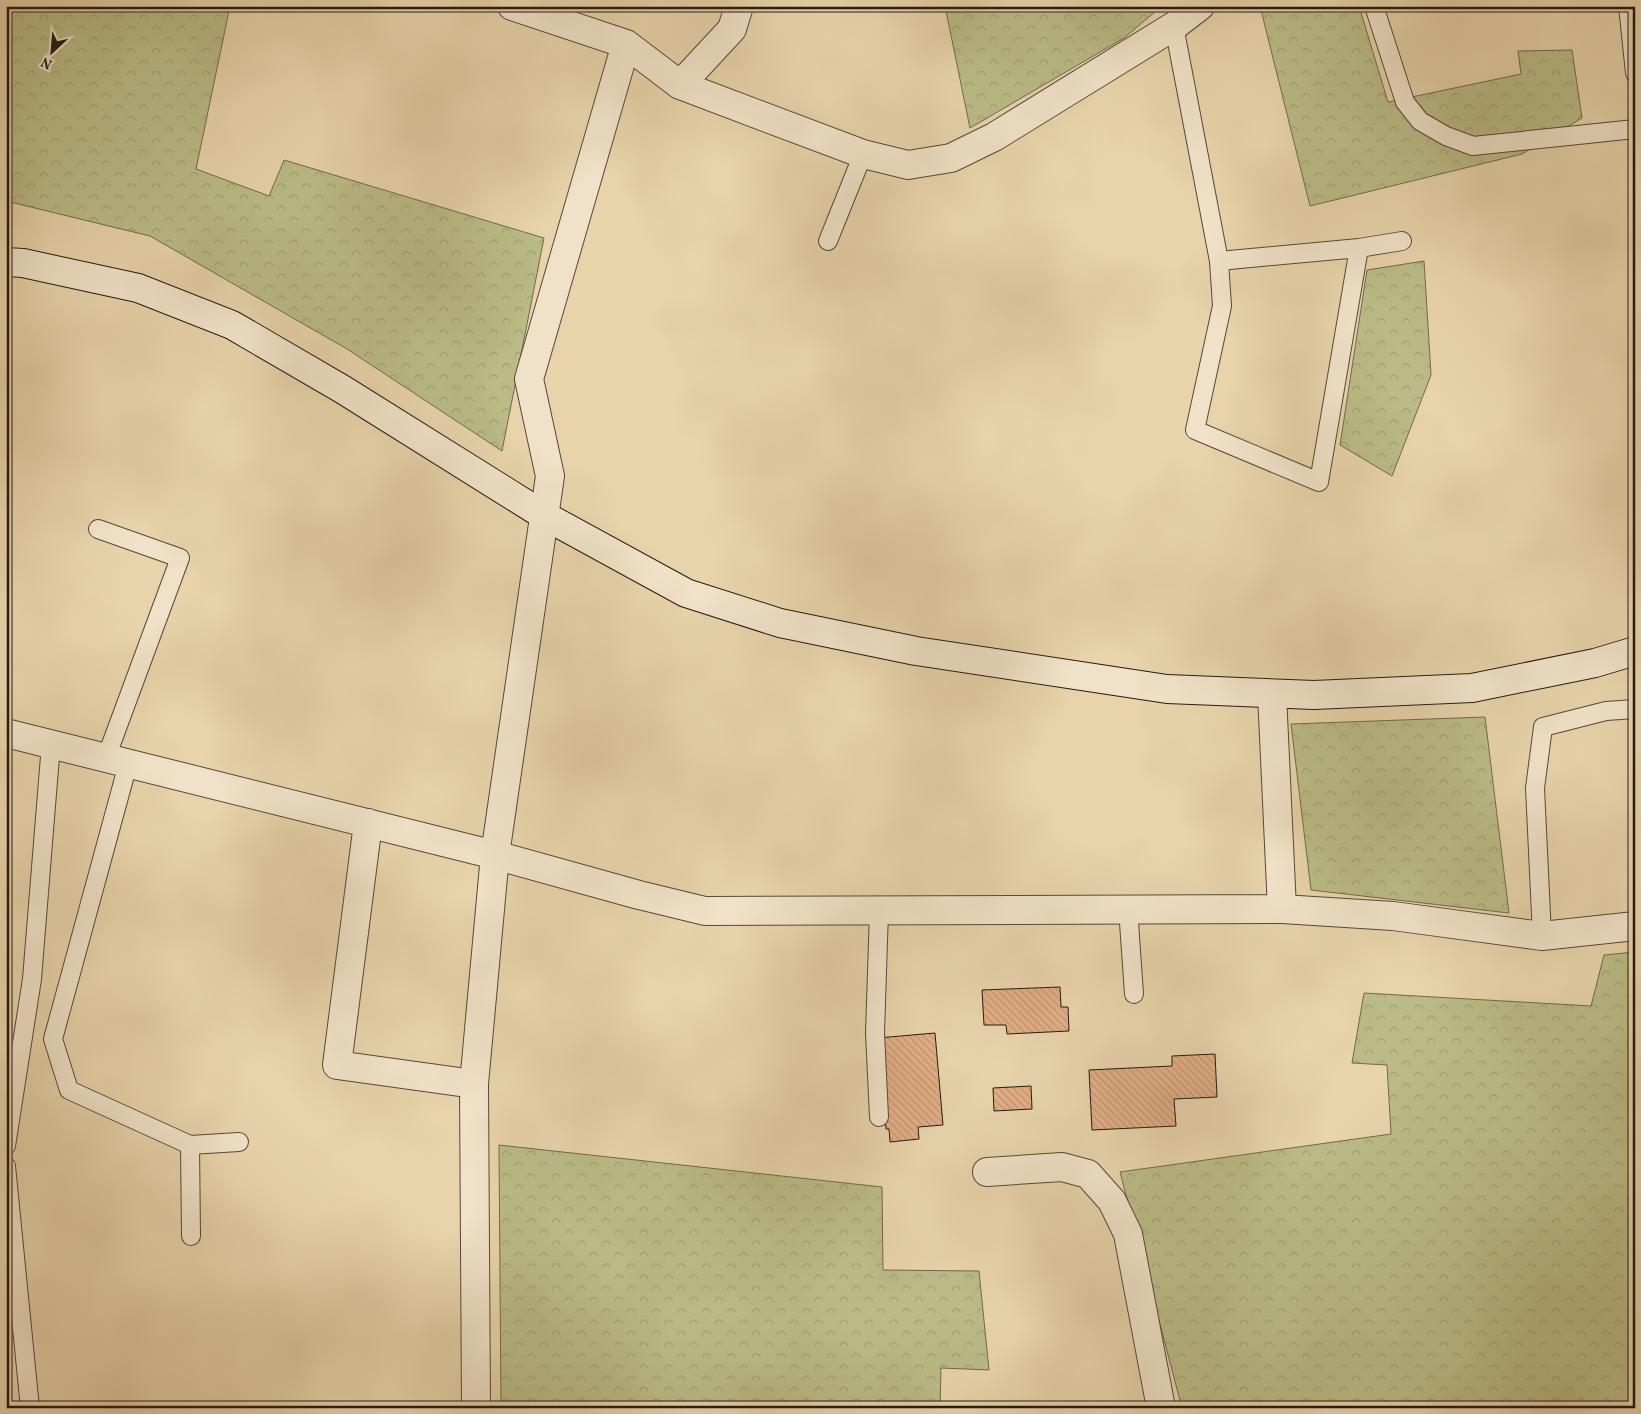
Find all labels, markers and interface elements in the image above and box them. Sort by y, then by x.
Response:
north arrow [28,28,78,78]
text: N [38,52,56,73]

